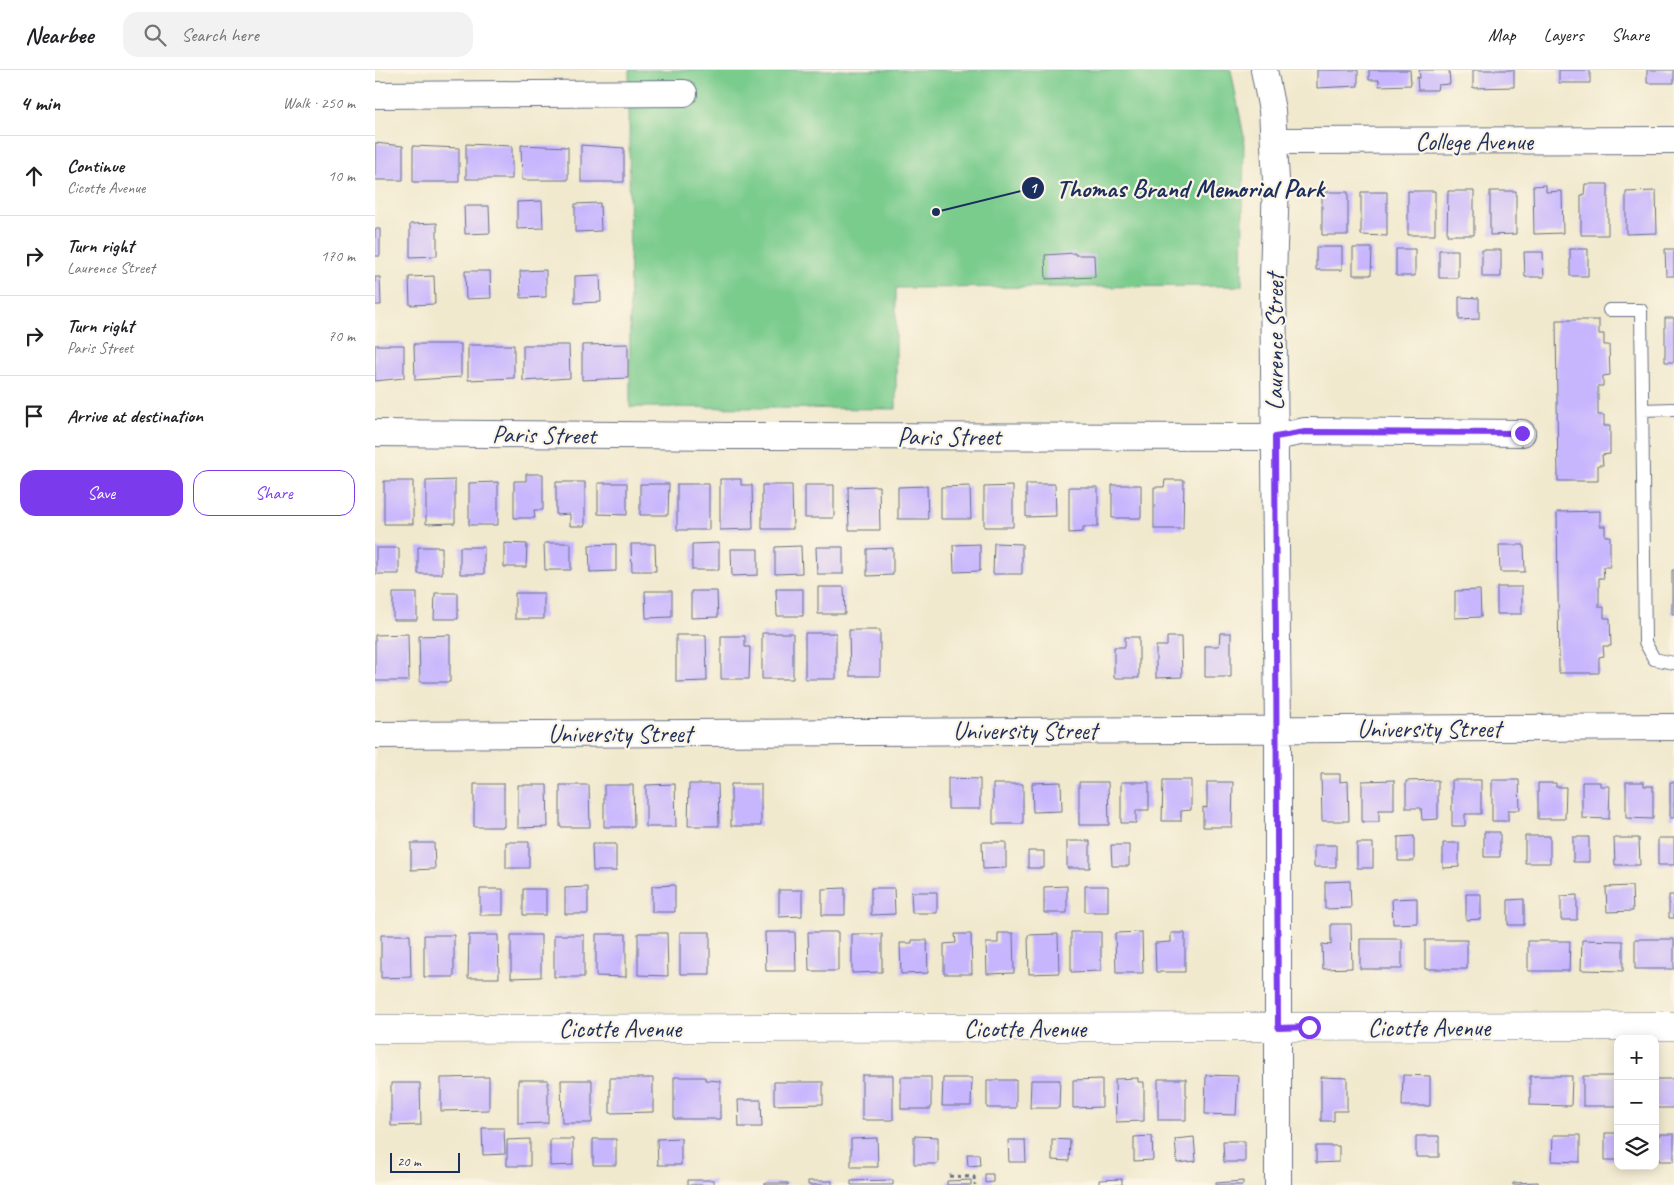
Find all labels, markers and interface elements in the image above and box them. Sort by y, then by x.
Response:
search box [123,12,473,57]
text: Nearbee [25,20,93,50]
icon: search [141,21,169,49]
text: Search here [181,23,259,47]
text: Map [1488,24,1516,46]
text: Layers [1544,24,1583,46]
text: Share [1611,24,1649,46]
text: 4 min [20,90,60,116]
text: Walk · 250 m [283,93,355,113]
street label: College Avenue [1415,126,1535,158]
text: Continue [67,154,124,178]
icon: ahead [20,162,48,190]
text: 10 m [328,166,355,186]
callout: Thomas Brand Memorial Park [1020,168,1335,209]
text: Thomas Brand Memorial Park [1056,172,1326,205]
text: Cicotte Avenue [67,178,145,198]
text: 1 [1030,179,1039,198]
text: Turn right [67,234,134,258]
icon: right [20,242,48,270]
text: 170 m [321,246,355,266]
text: Laurence Street [67,258,155,278]
street label: Laurence Street [1259,270,1291,411]
text: Turn right [67,314,134,338]
icon: right [20,322,48,350]
text: 70 m [328,326,355,346]
text: Paris Street [67,338,133,358]
icon: arrive [20,402,48,430]
text: Arrive at destination [67,404,203,428]
street label: Paris Street [492,418,599,452]
street label: Paris Street [897,421,1004,453]
route end [1511,422,1534,445]
button: Save [20,470,183,516]
button: Share [193,470,355,516]
street label: University Street [1357,713,1505,745]
street label: University Street [953,715,1101,747]
street label: University Street [548,718,696,750]
street label: Cicotte Avenue [1368,1012,1492,1044]
street label: Cicotte Avenue [559,1013,683,1045]
street label: Cicotte Avenue [964,1013,1088,1045]
route start [1298,1016,1321,1039]
map controls [1614,1035,1659,1170]
button: + [1614,1035,1659,1080]
button: − [1614,1080,1659,1125]
button: layers [1614,1125,1659,1170]
scale bar [390,1150,460,1173]
text: 20 m [397,1153,421,1170]

